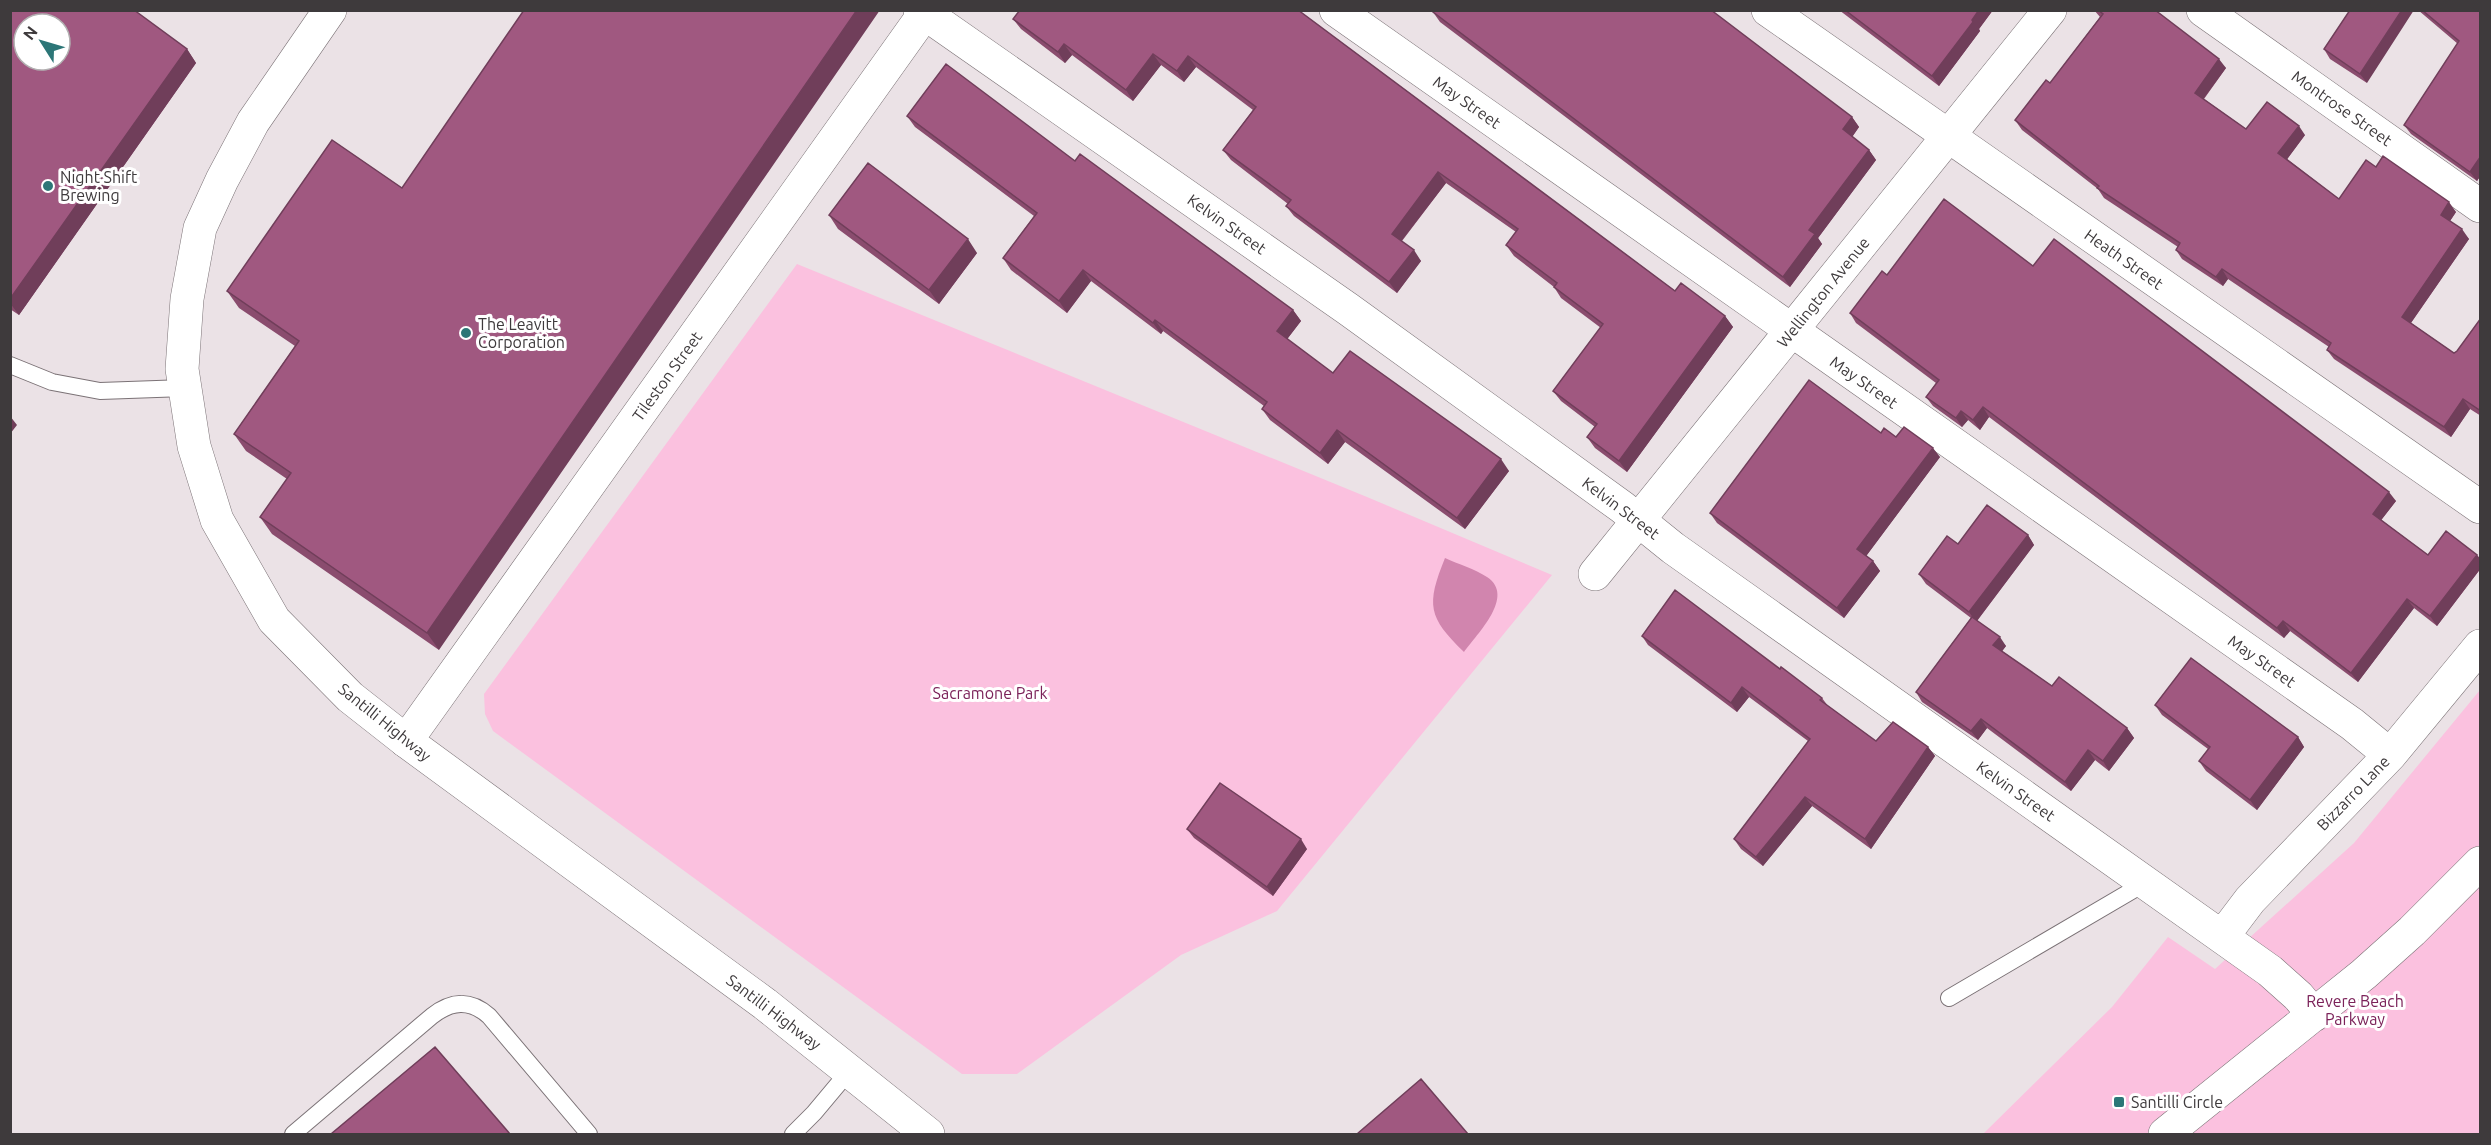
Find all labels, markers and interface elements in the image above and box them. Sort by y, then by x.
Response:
north arrow [12,12,72,72]
text: N [19,23,41,43]
street label: Montrose Street [2288,67,2396,150]
street label: May Street [1430,72,1505,132]
place label: Night Shift Brewing [60,168,138,204]
marker: Night Shift Brewing [41,179,55,193]
street label: Kelvin Street [1184,190,1270,258]
street label: Heath Street [2081,225,2167,293]
street label: Wellington Avenue [1773,233,1873,351]
place label: The Leavitt Corporation [478,315,565,351]
marker: The Leavitt Corporation [459,326,473,340]
street label: Tileston Street [629,327,706,424]
street label: May Street [1827,352,1902,412]
street label: Kelvin Street [1579,473,1664,543]
street label: May Street [2225,631,2300,691]
street label: Santilli Highway [335,679,435,765]
park label: Sacramone Park [933,684,1047,702]
street label: Bizzarro Lane [2313,752,2393,834]
street label: Kelvin Street [1973,757,2059,825]
street label: Santilli Highway [723,971,825,1054]
park label: Revere Beach Parkway [2306,992,2404,1028]
place label: Santilli Circle [2131,1093,2223,1111]
marker: Santilli Circle [2112,1095,2126,1109]

